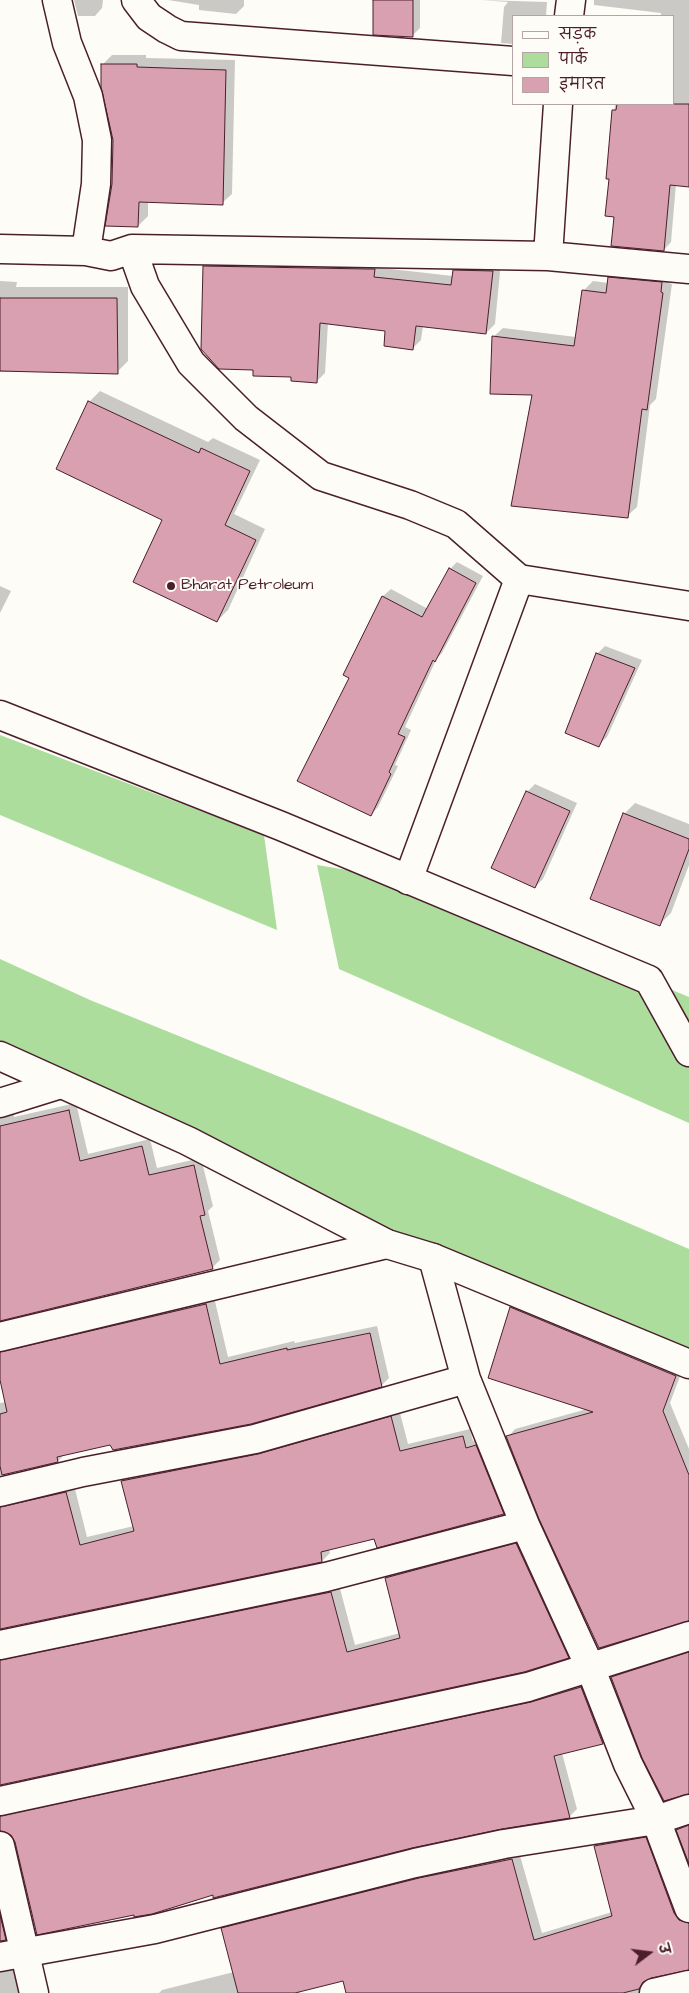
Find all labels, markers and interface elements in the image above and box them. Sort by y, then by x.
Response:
legend [512,15,674,105]
text: सड़क [559,24,596,45]
text: पार्क [559,49,587,70]
text: इमारत [559,74,605,95]
place label: Bharat Petroleum [181,576,313,596]
marker: Bharat Petroleum [165,580,177,592]
north arrow [624,1928,674,1978]
text: उ [653,1942,674,1956]

